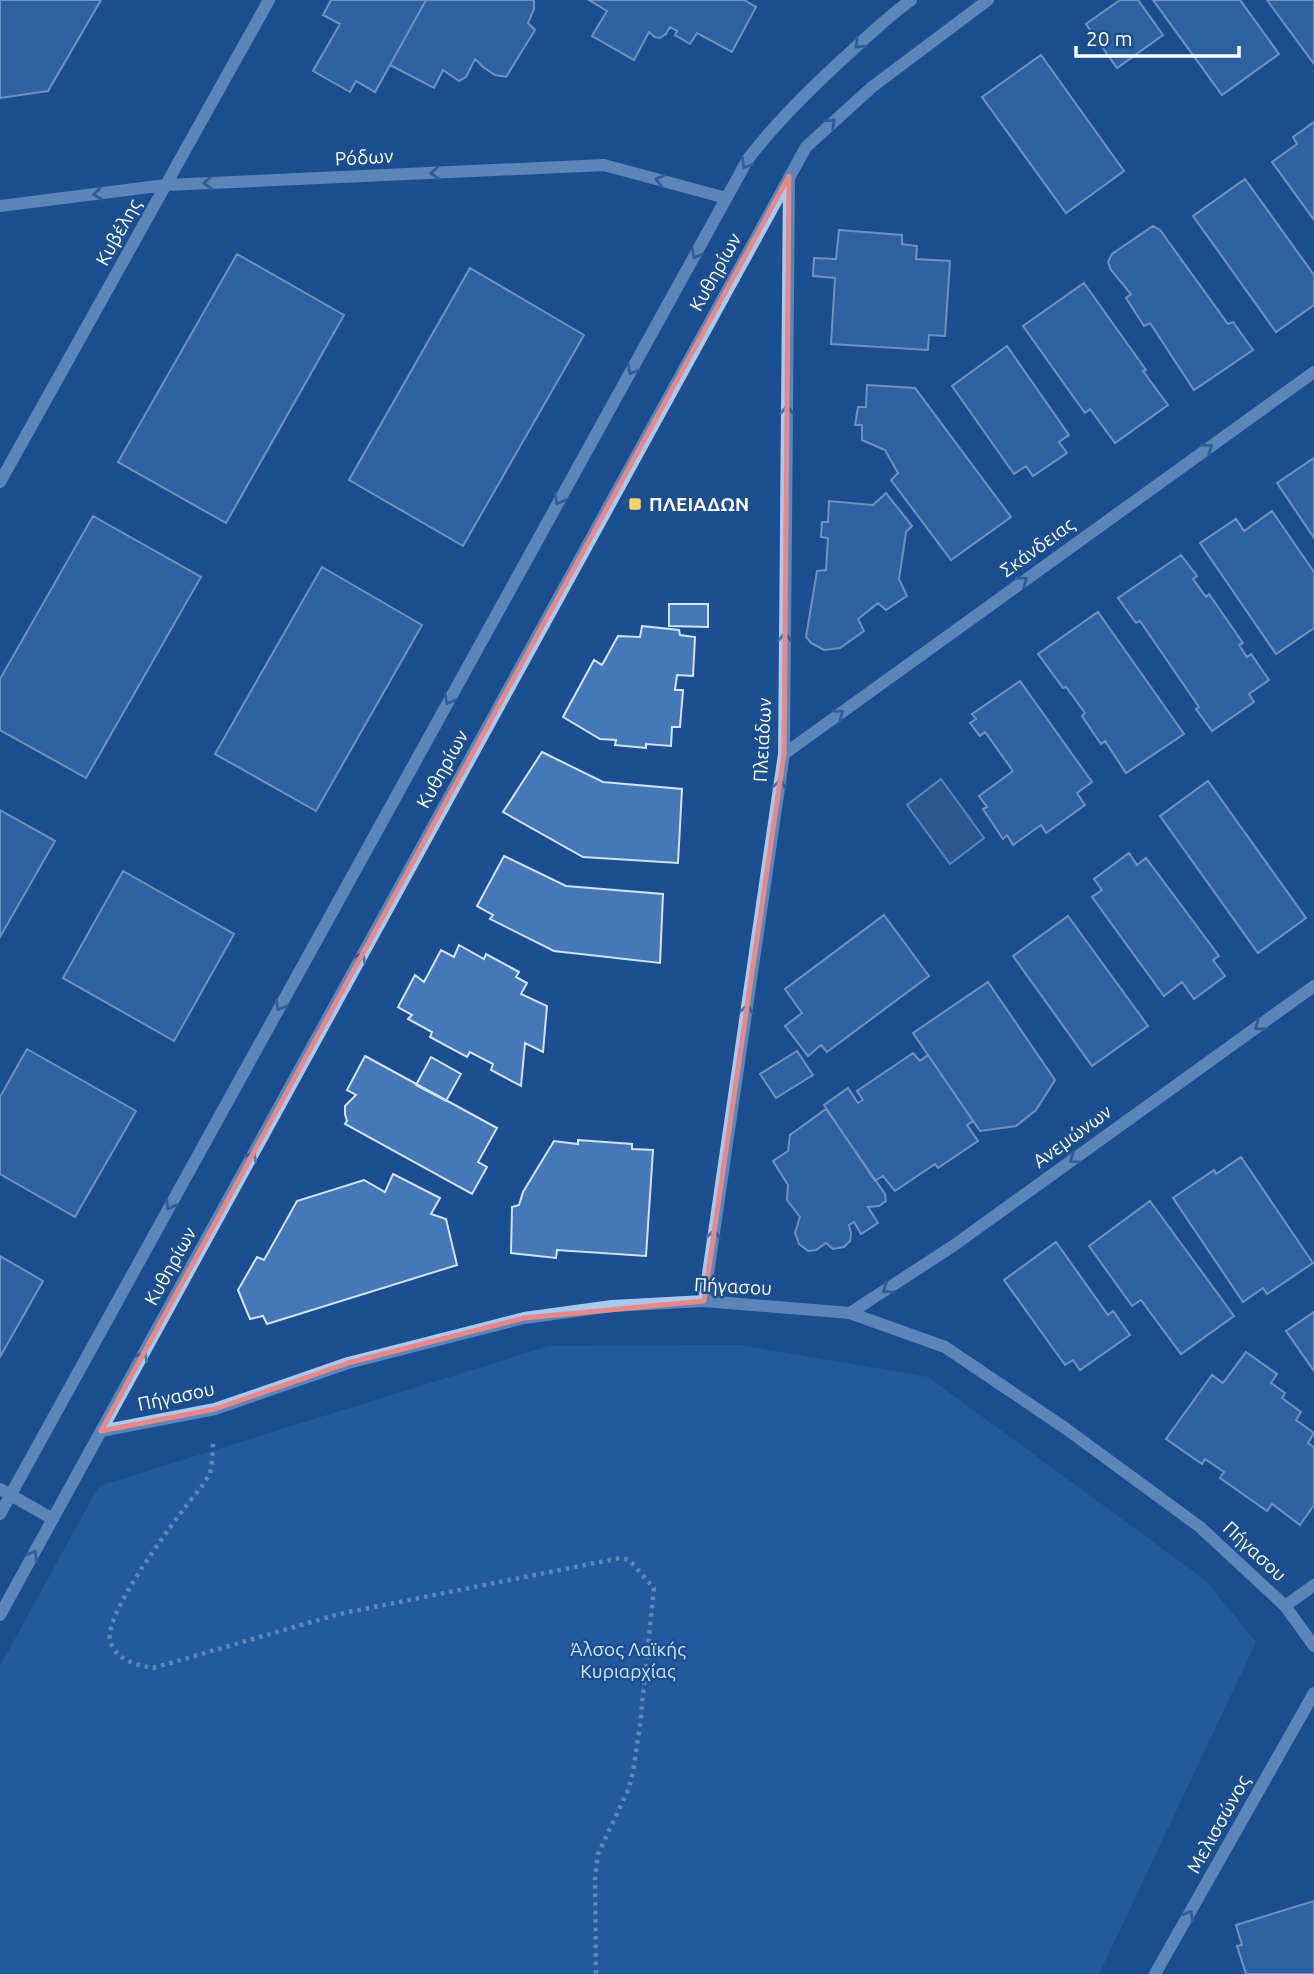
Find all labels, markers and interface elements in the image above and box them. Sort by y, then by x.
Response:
scale bar [1076,14,1239,58]
text: 20 m [1086,26,1133,50]
one-way arrow [854,36,867,48]
one-way arrow [823,119,836,132]
street label: Ρόδων [334,144,394,170]
one-way arrow [741,157,754,170]
one-way arrow [429,165,440,180]
one-way arrow [655,174,667,189]
one-way arrow [202,176,213,191]
one-way arrow [92,186,104,201]
street label: Κυβέλης [91,195,145,269]
street label: Κυθηρίων [685,229,745,315]
one-way arrow [691,247,704,260]
one-way arrow [627,363,640,375]
one-way arrow [779,404,795,414]
one-way arrow [1200,444,1213,456]
one-way arrow [554,493,567,506]
place label: ΠΛΕΙΑΔΩΝ [649,493,749,515]
marker: ΠΛΕΙΑΔΩΝ [627,496,643,512]
street label: Σκάνδειας [996,513,1079,581]
one-way arrow [1016,577,1028,589]
one-way arrow [777,631,793,642]
one-way arrow [444,692,457,705]
street label: Πλειάδων [749,697,775,783]
one-way arrow [831,709,844,722]
street label: Κυθηρίων [412,726,472,812]
one-way arrow [772,778,787,790]
one-way arrow [353,952,366,964]
one-way arrow [275,999,288,1011]
one-way arrow [739,1003,754,1015]
one-way arrow [1254,1018,1267,1030]
street label: Ανεμώνων [1028,1100,1116,1172]
one-way arrow [244,1151,257,1164]
one-way arrow [1069,1151,1082,1163]
one-way arrow [165,1198,178,1211]
street label: Κυθηρίων [140,1223,200,1309]
one-way arrow [706,1228,721,1240]
street label: Πήγασου [693,1273,773,1299]
one-way arrow [882,1280,895,1293]
one-way arrow [134,1351,148,1363]
street label: Πήγασου [136,1377,216,1415]
street label: Πήγασου [1219,1516,1291,1586]
one-way arrow [25,1550,38,1562]
park label: Άλσος Λαϊκής Κυριαρχίας [570,1638,686,1682]
street label: Μελισσώνος [1182,1771,1254,1877]
one-way arrow [1181,1910,1194,1922]

